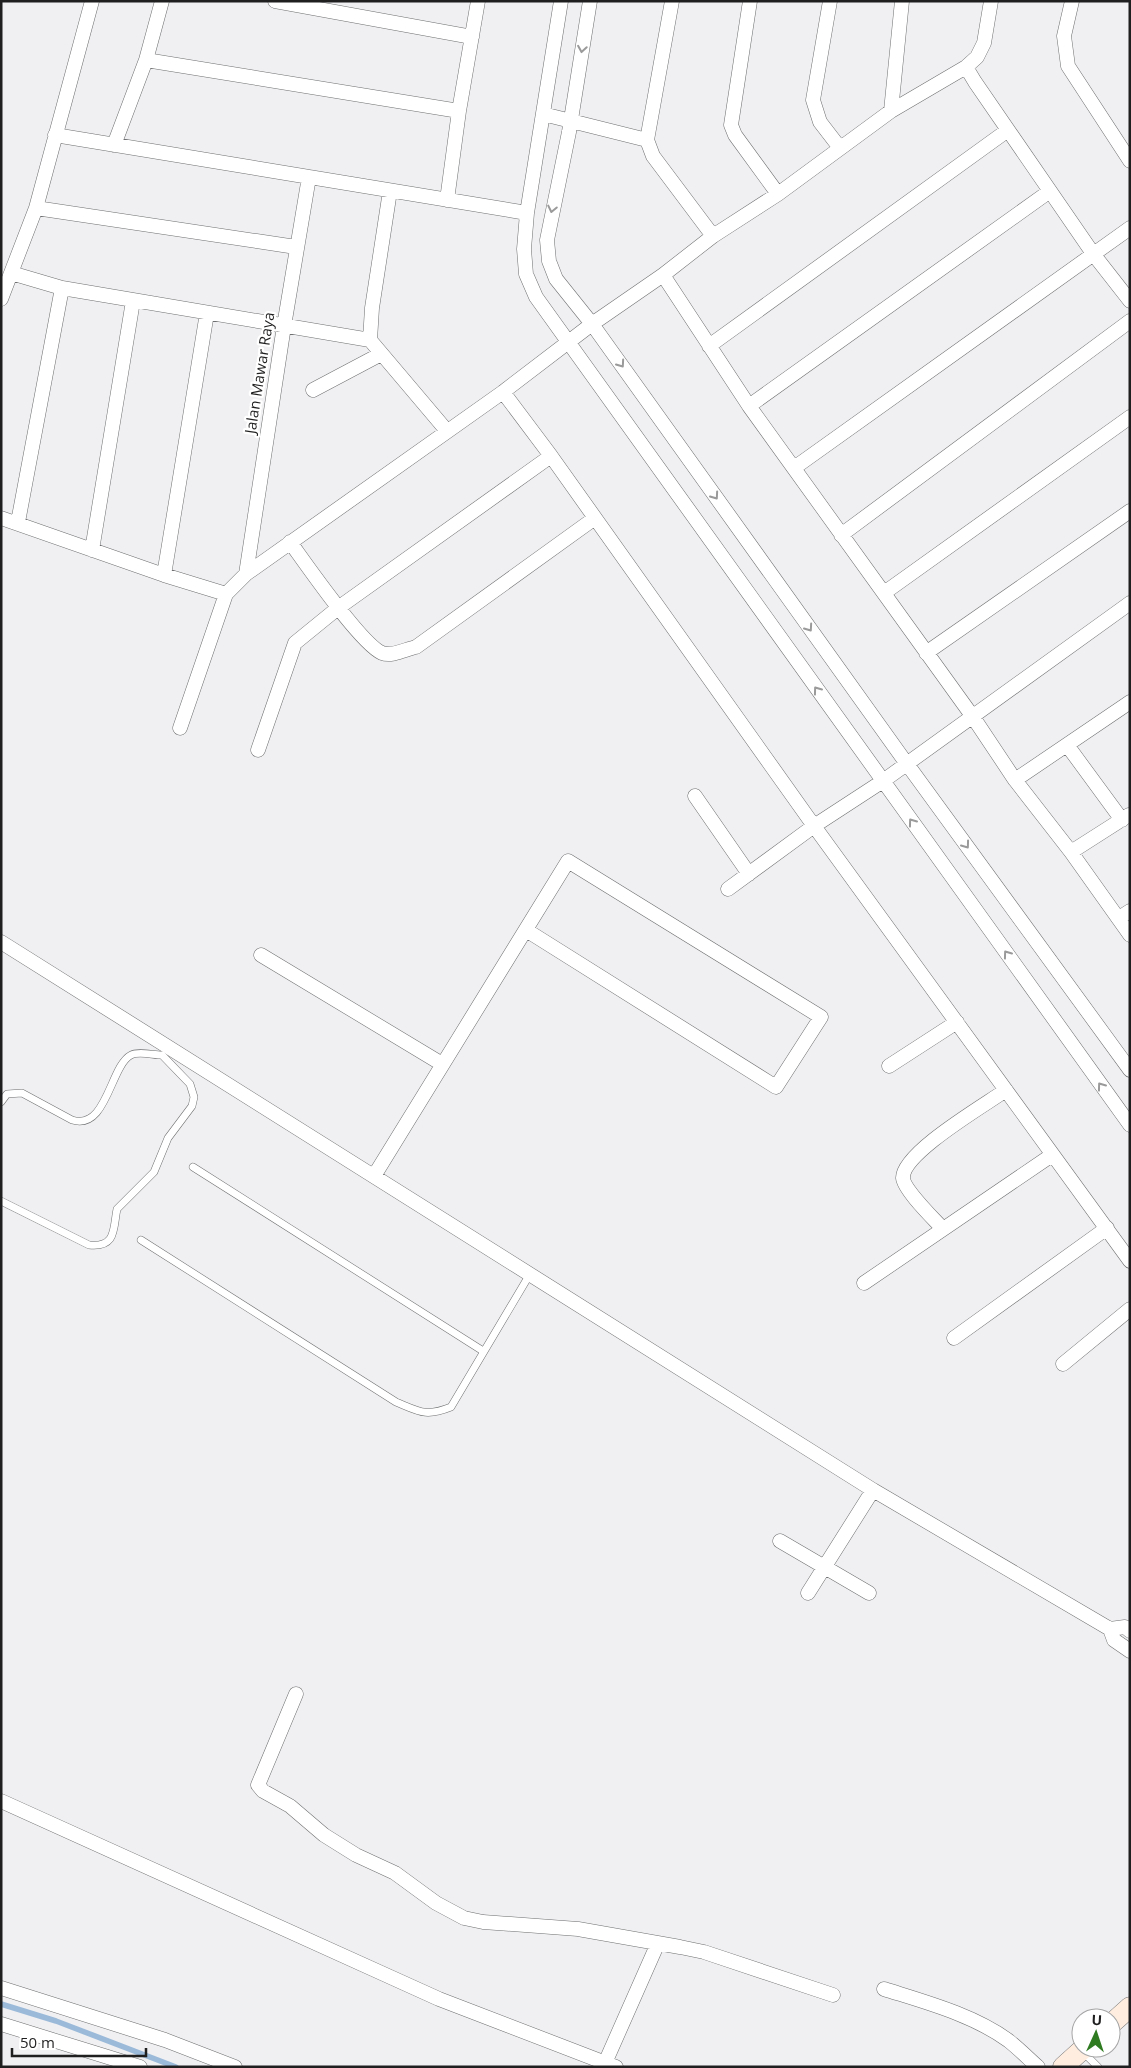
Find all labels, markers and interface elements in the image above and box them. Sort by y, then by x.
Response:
one-way arrow [578,45,588,54]
one-way arrow [547,205,558,213]
street label: Jalan Mawar Raya [239,311,278,437]
one-way arrow [615,358,624,367]
one-way arrow [709,490,718,500]
one-way arrow [803,622,812,632]
one-way arrow [814,686,823,696]
one-way arrow [909,818,918,827]
one-way arrow [960,839,968,848]
one-way arrow [1004,950,1013,960]
one-way arrow [1098,1082,1107,1092]
north arrow [1071,2008,1121,2058]
text: U [1091,2010,1102,2029]
scale bar [12,2026,146,2058]
text: 50 m [20,2032,55,2052]

